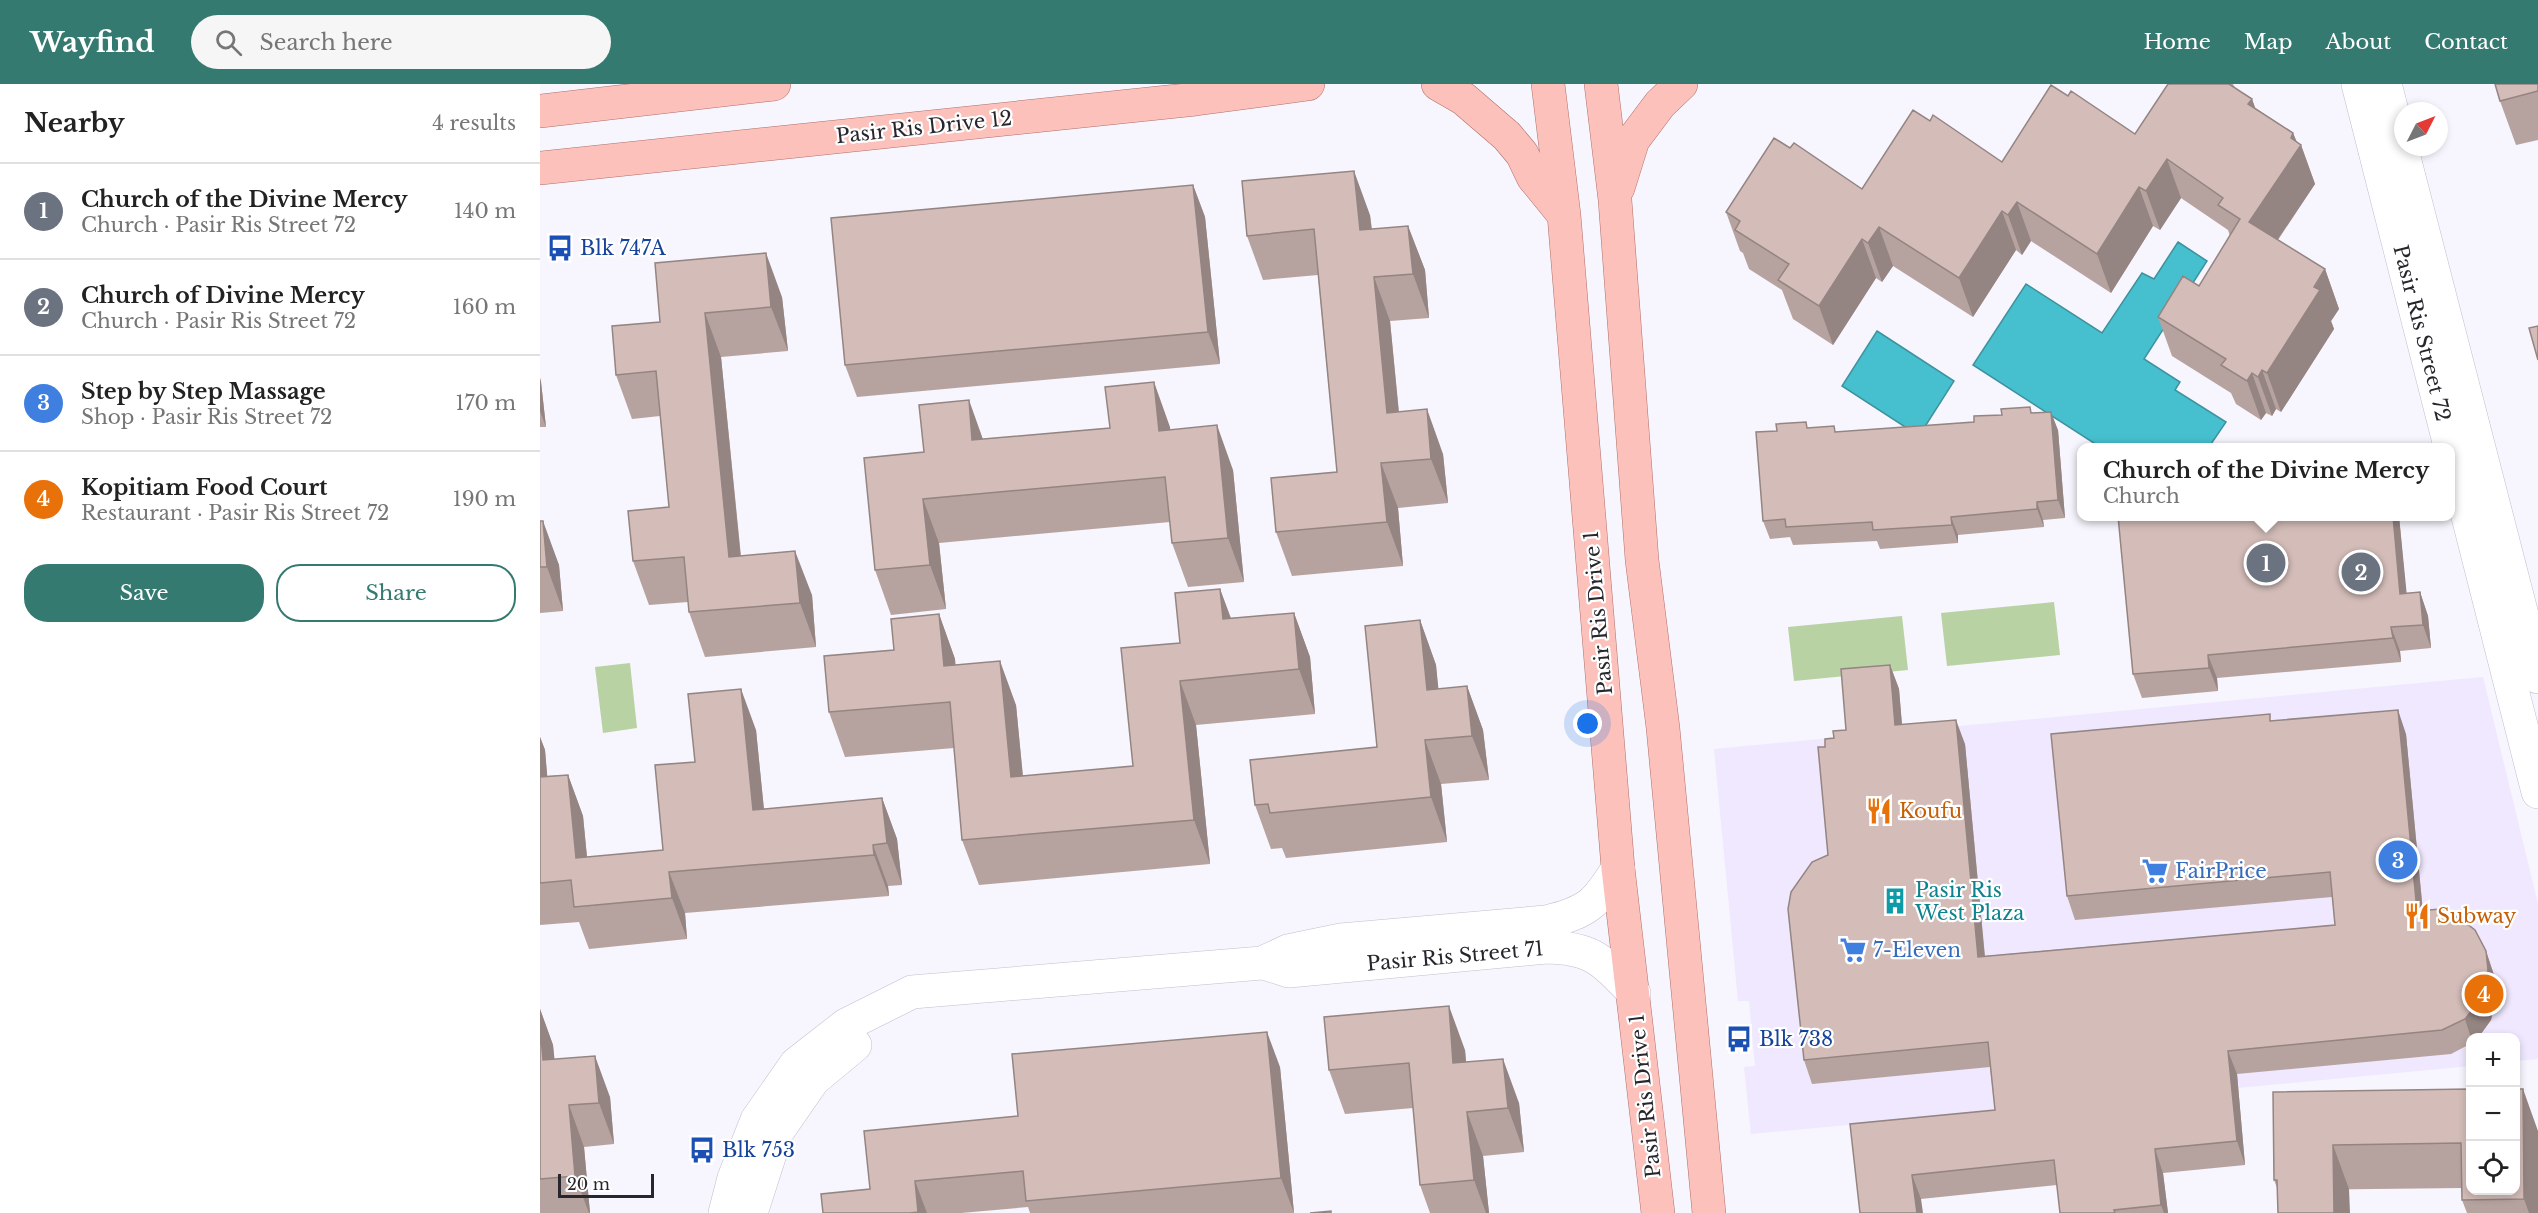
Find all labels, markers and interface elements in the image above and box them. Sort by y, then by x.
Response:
search box [191,15,611,69]
text: Wayfind [30,25,155,60]
icon: search [212,26,245,59]
text: Search here [260,29,393,56]
text: Home [2144,29,2211,55]
text: Map [2244,29,2292,55]
text: About [2325,29,2391,55]
text: Contact [2424,29,2508,55]
north arrow [2394,102,2448,156]
street label: Pasir Ris Drive 12 [835,106,1013,148]
text: Nearby [24,107,125,139]
text: 4 results [432,111,516,135]
text: Church of the Divine Mercy [81,186,408,213]
text: 1 [39,199,48,223]
text: 140 m [454,199,516,223]
text: Church · Pasir Ris Street 72 [81,213,356,237]
bus stop icon: Blk 747A [545,233,575,263]
place label: Blk 747A [580,236,666,260]
street label: Pasir Ris Street 72 [2388,242,2456,424]
text: Church of Divine Mercy [81,282,365,309]
text: 2 [37,295,50,319]
text: 160 m [453,295,516,319]
text: Church · Pasir Ris Street 72 [81,309,356,333]
text: Step by Step Massage [81,378,326,405]
text: 3 [37,391,50,415]
text: 170 m [456,391,516,415]
text: Shop · Pasir Ris Street 72 [81,405,332,429]
popup [2077,443,2455,521]
text: Church of the Divine Mercy [2103,457,2429,484]
text: Kopitiam Food Court [81,474,328,501]
text: Church [2103,484,2180,508]
text: 4 [37,487,50,511]
text: 190 m [453,487,516,511]
text: Restaurant · Pasir Ris Street 72 [81,501,389,525]
street label: Pasir Ris Drive 1 [1579,530,1617,696]
pin: 1 [2246,540,2286,586]
pin: 2 [2342,550,2380,594]
button: Save [24,564,264,622]
button: Share [276,564,516,622]
your location [1573,709,1602,738]
restaurant icon: Koufu [1864,796,1894,826]
place label: Koufu [1899,799,1962,823]
pin: 3 [2378,838,2418,882]
supermarket icon: FairPrice [2140,856,2170,886]
place label: FairPrice [2175,859,2267,883]
place label: Pasir Ris West Plaza [1914,878,2025,925]
building icon: Pasir Ris West Plaza [1880,886,1910,916]
restaurant icon: Subway [2402,901,2432,931]
place label: Subway [2437,904,2517,928]
supermarket icon: 7-Eleven [1838,935,1868,965]
street label: Pasir Ris Street 71 [1366,936,1544,976]
place label: 7-Eleven [1873,938,1961,962]
pin: 4 [2464,972,2504,1016]
street label: Pasir Ris Drive 1 [1624,1013,1666,1179]
bus stop icon: Blk 738 [1724,1024,1754,1054]
place label: Blk 738 [1759,1027,1833,1051]
map controls [2466,1033,2520,1195]
button: + [2466,1033,2520,1087]
button: − [2466,1087,2520,1141]
bus stop icon: Blk 753 [687,1135,717,1165]
place label: Blk 753 [722,1138,795,1162]
button: locate [2466,1141,2520,1195]
scale bar [558,1171,654,1198]
text: 20 m [567,1174,610,1194]

